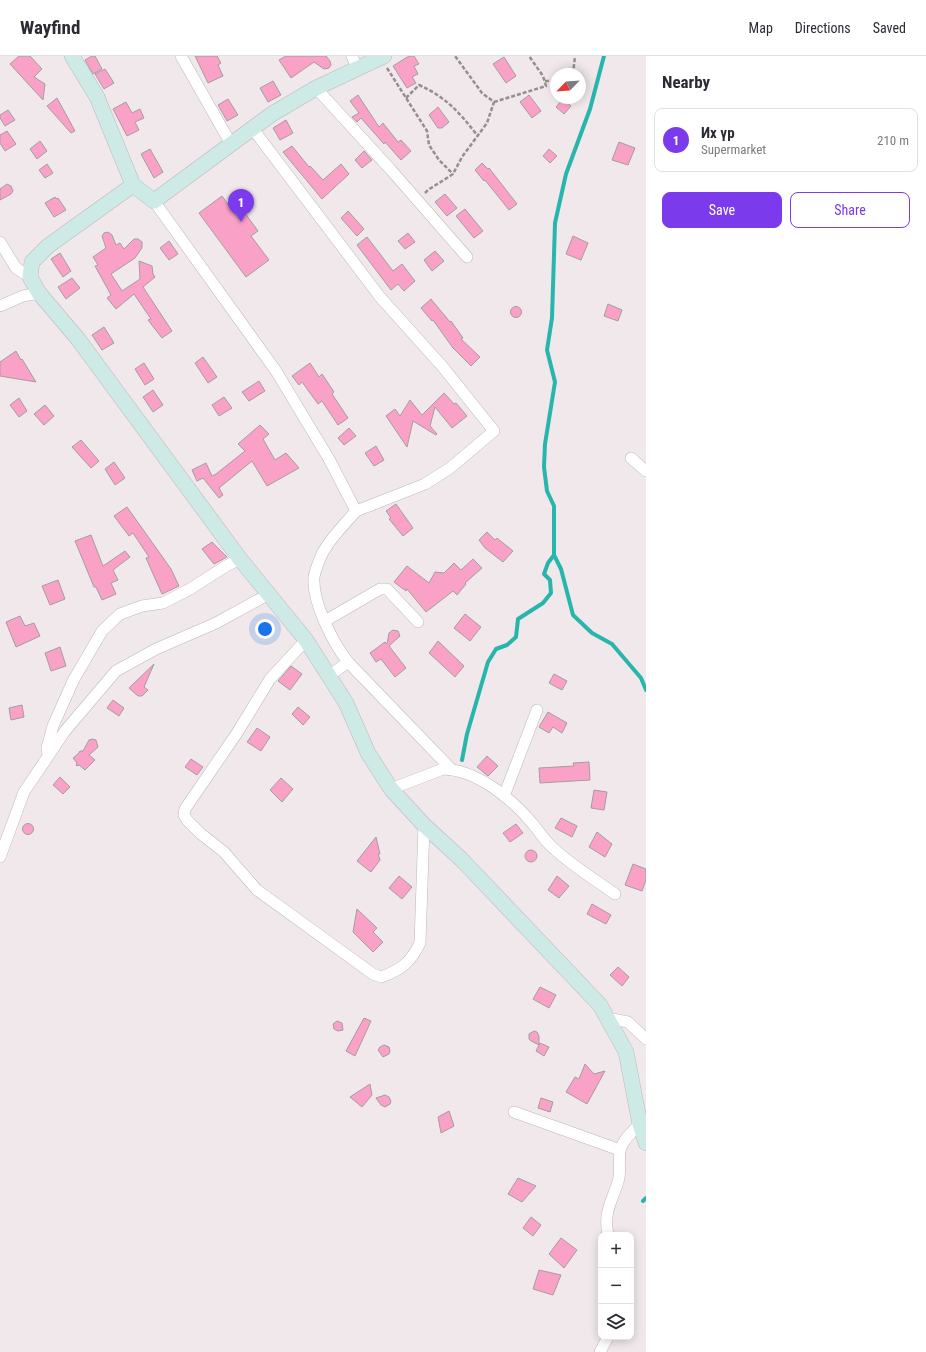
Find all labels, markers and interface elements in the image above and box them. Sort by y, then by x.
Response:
text: Wayfind [20,16,80,39]
text: Map [749,20,773,36]
text: Directions [795,20,851,36]
text: Saved [873,20,906,36]
north arrow [550,68,586,104]
text: Nearby [662,72,710,92]
text: Их үр [701,124,735,142]
text: 1 [673,133,679,148]
text: 210 m [877,133,909,148]
text: Supermarket [701,142,766,157]
pin: 1 [228,189,254,222]
button: Save [662,192,782,228]
button: Share [790,192,910,228]
your location [255,619,275,639]
map controls [598,1232,634,1340]
button: + [598,1232,634,1268]
button: − [598,1268,634,1304]
button: layers [598,1304,634,1340]

